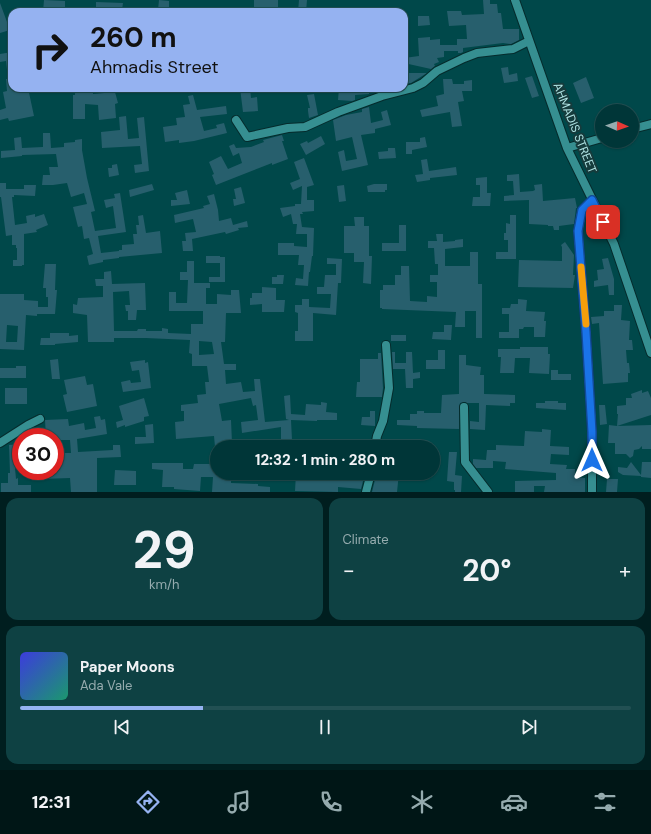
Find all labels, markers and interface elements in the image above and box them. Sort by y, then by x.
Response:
text: 260 m [90,19,177,56]
icon: right [24,24,76,76]
text: Ahmadis Street [90,55,219,79]
street label: AHMADIS STREET [550,80,601,176]
north arrow [595,104,639,148]
map controls [595,104,639,148]
pin [586,205,620,239]
icon: arrive [592,211,614,233]
speed limit sign: 30 [12,428,64,480]
position arrow [571,439,613,481]
text: 12:32 · 1 min · 280 m [255,450,395,470]
text: 29 [133,516,196,584]
text: Climate [343,531,389,548]
text: 20° [462,551,511,590]
text: − [343,556,355,585]
text: + [619,556,631,585]
text: km/h [149,576,180,593]
text: Paper Moons [80,657,175,677]
text: Ada Vale [80,677,132,694]
icon: previous [111,716,133,738]
icon: pause [314,716,336,738]
icon: next [518,716,540,738]
icon: directions [134,788,162,816]
icon: music [225,788,253,816]
icon: phone [317,788,345,816]
icon: climate [408,788,436,816]
icon: car [500,788,528,816]
icon: filters [591,788,619,816]
text: 12:31 [32,790,71,814]

